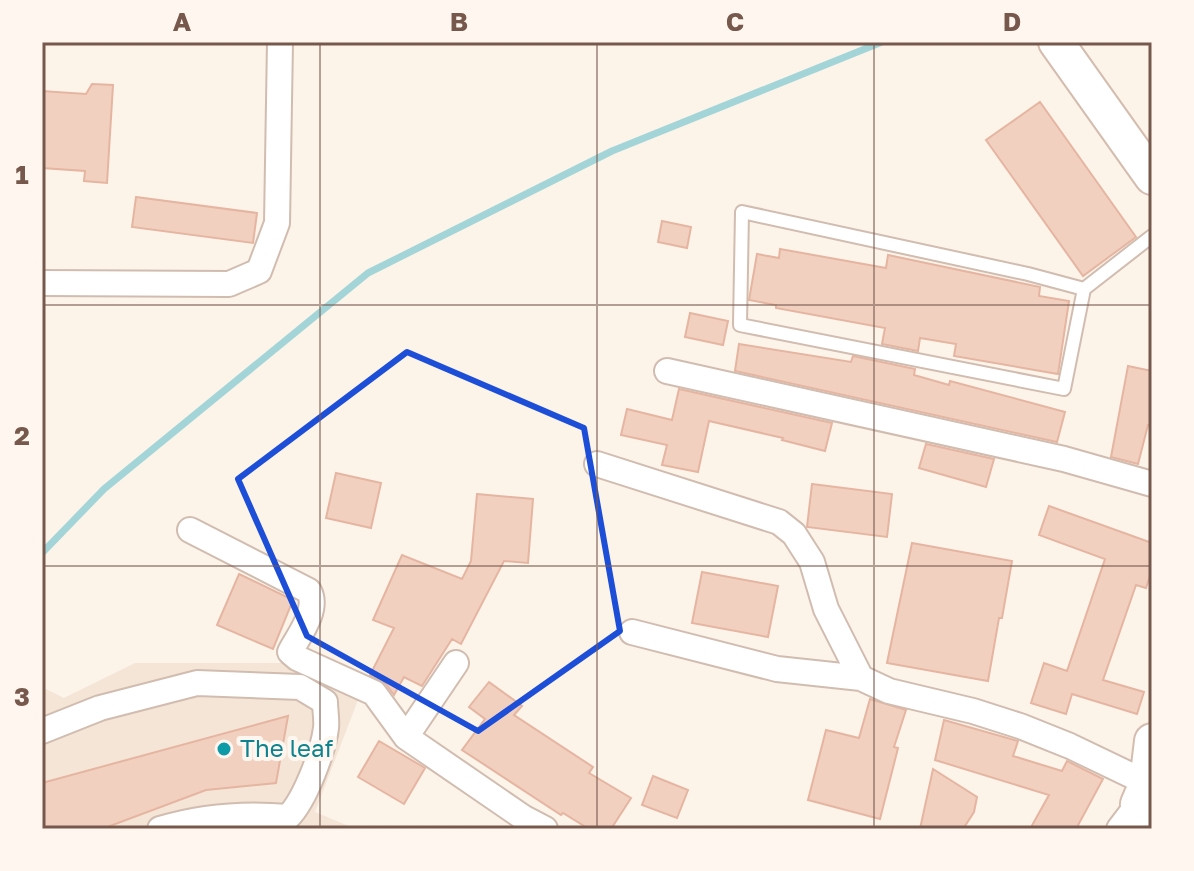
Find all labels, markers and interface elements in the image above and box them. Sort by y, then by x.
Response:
text: A [173,6,192,37]
text: B [450,6,468,37]
text: C [726,6,744,37]
text: D [1003,6,1021,37]
text: 1 [15,159,29,190]
text: 2 [14,420,30,451]
text: 3 [14,681,30,712]
place label: The leaf [240,733,333,762]
marker: The leaf [215,740,233,758]

